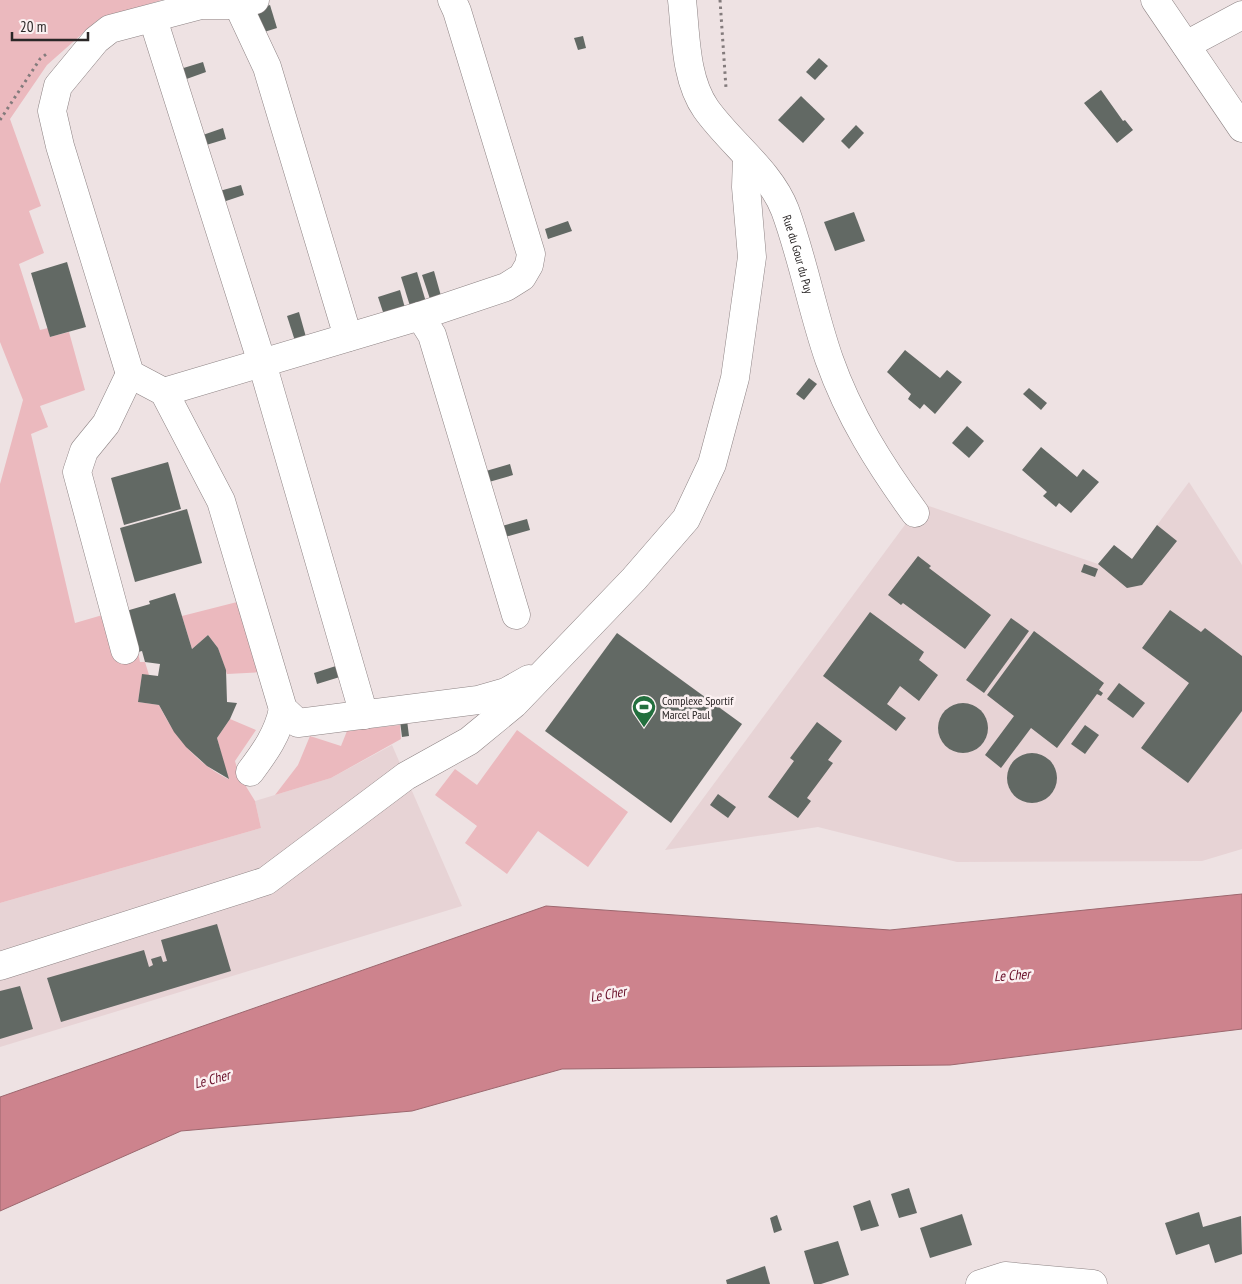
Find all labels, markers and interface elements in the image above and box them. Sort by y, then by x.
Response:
scale bar [12,10,89,42]
text: 20 m [20,17,46,36]
street label: Rue du Gour du Puy [780,213,817,296]
place label: Complexe Sportif Marcel Paul [662,693,734,722]
sports icon: Complexe Sportif Marcel Paul [631,694,657,728]
water label: Le Cher [993,965,1033,985]
water label: Le Cher [589,982,629,1006]
water label: Le Cher [192,1065,234,1092]

